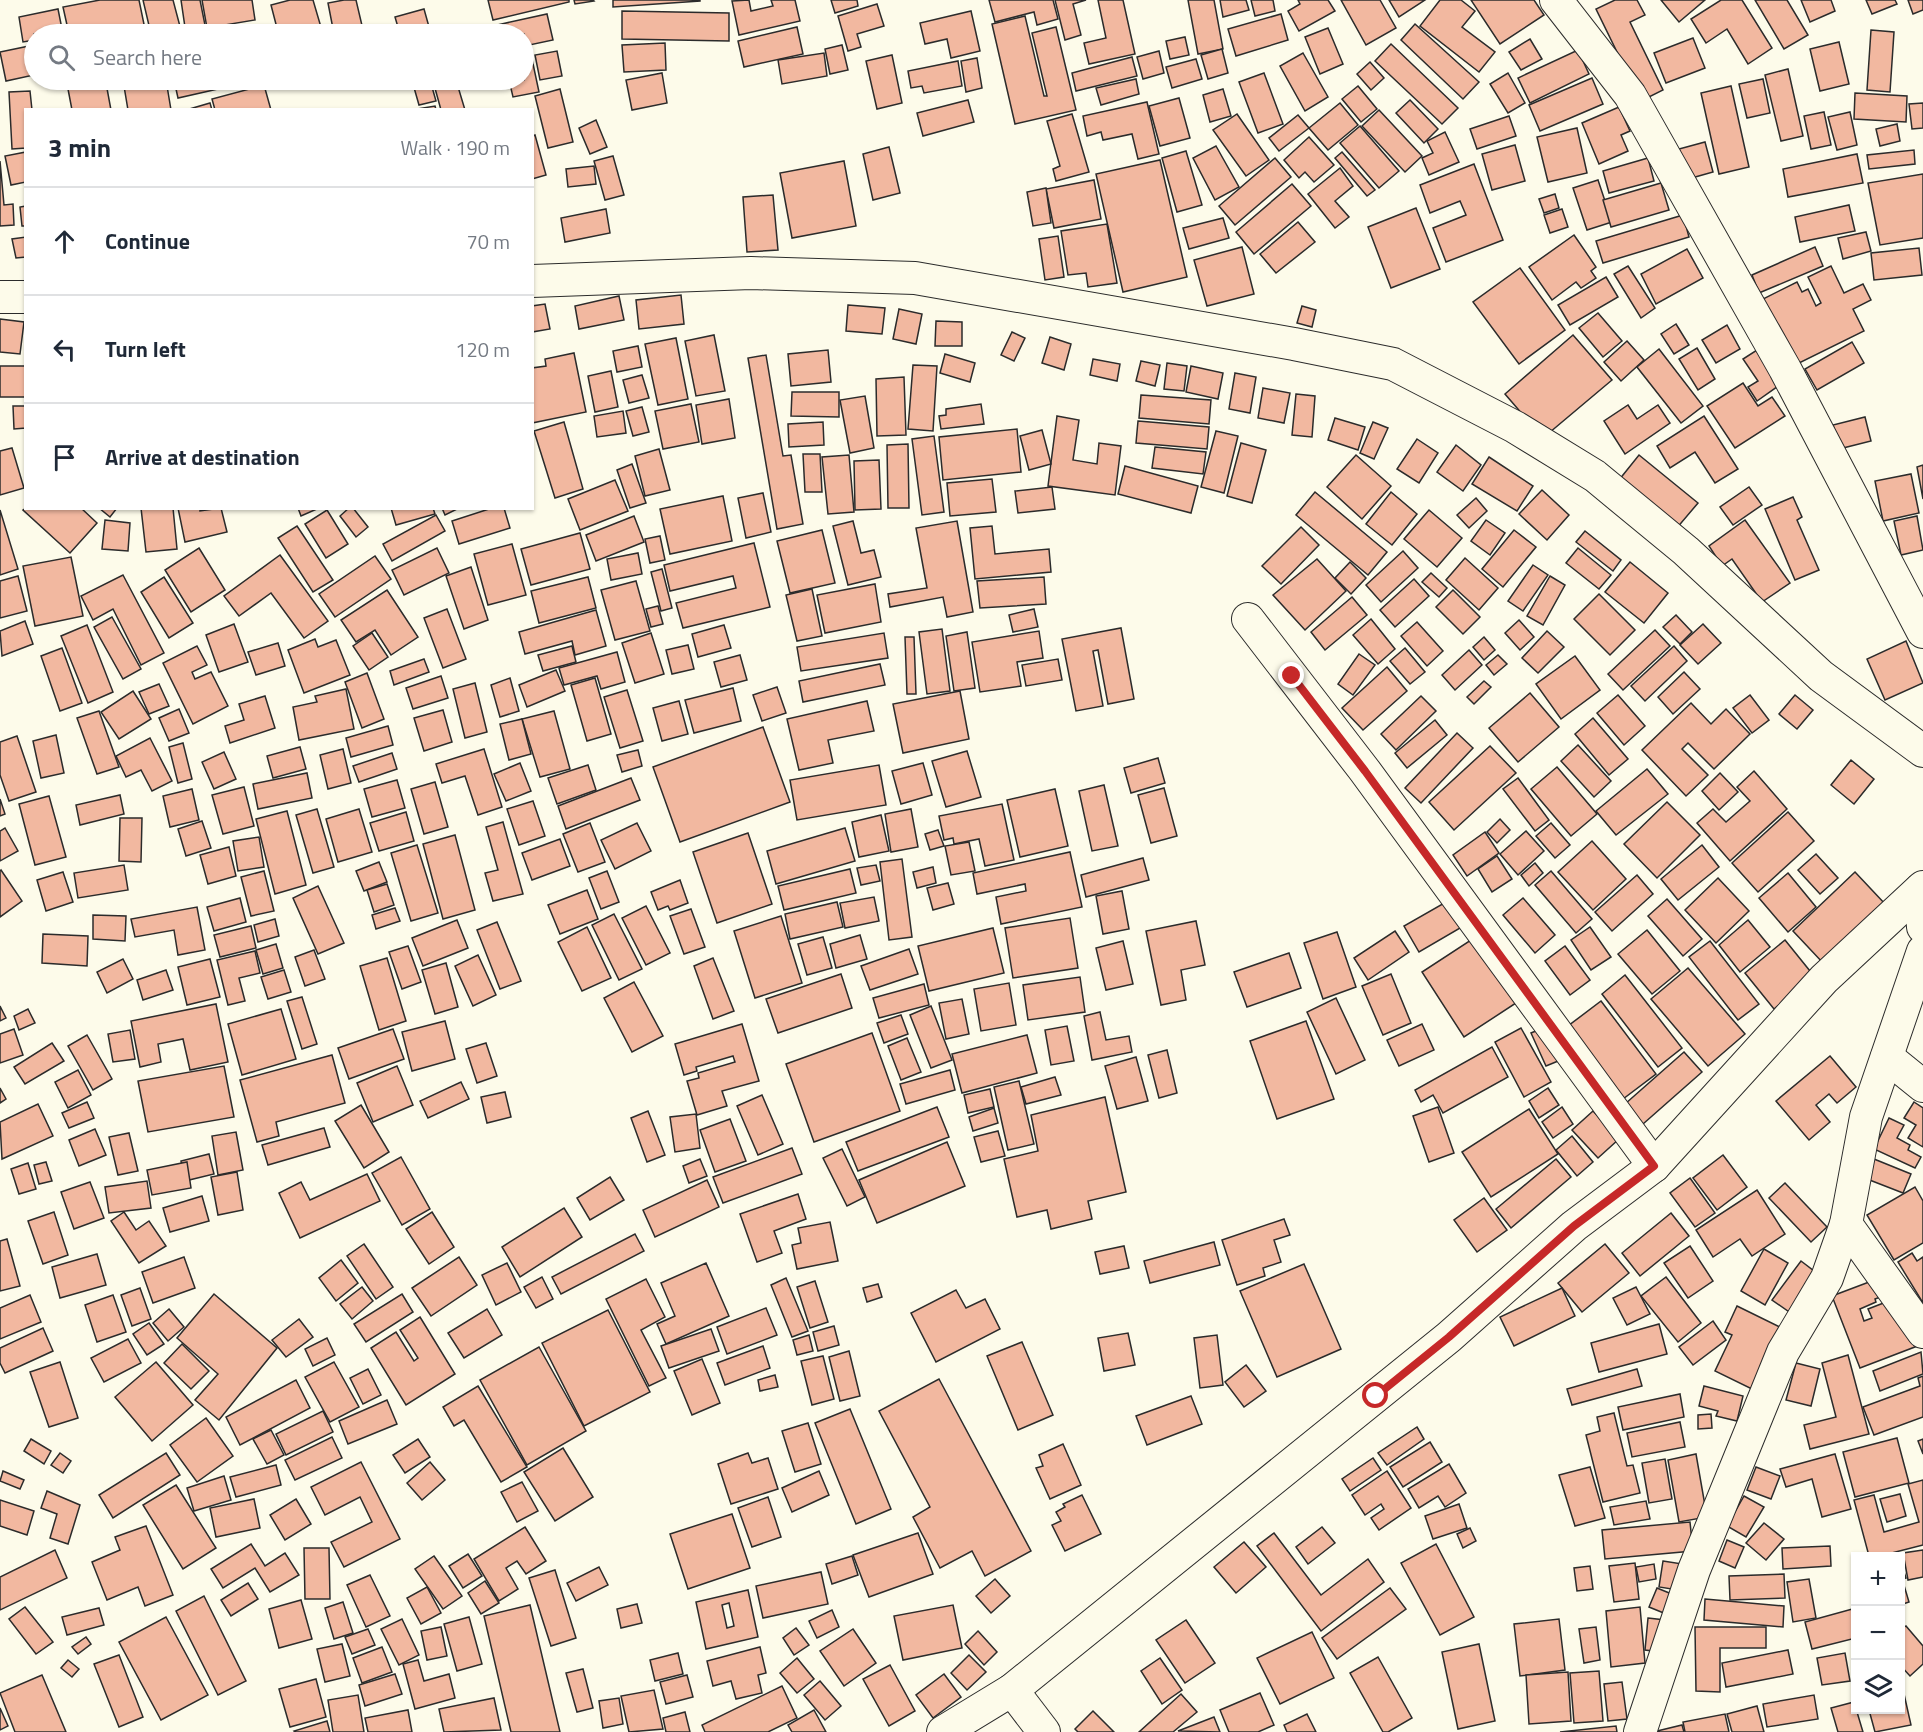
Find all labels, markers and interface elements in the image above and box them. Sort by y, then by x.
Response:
search box [24,24,534,90]
text: Search here [93,40,202,74]
icon: search [45,41,78,74]
text: 3 min [48,128,111,167]
text: Walk · 190 m [401,132,510,163]
text: Continue [105,224,190,258]
icon: ahead [48,225,81,258]
text: 70 m [466,226,510,257]
text: Turn left [105,332,186,366]
icon: left [48,333,81,366]
text: 120 m [455,334,510,365]
text: Arrive at destination [105,440,300,474]
icon: arrive [48,441,81,474]
route end [1278,662,1304,688]
route start [1362,1382,1388,1408]
map controls [1851,1552,1905,1714]
button: + [1851,1552,1905,1606]
button: − [1851,1606,1905,1660]
button: layers [1851,1660,1905,1714]

